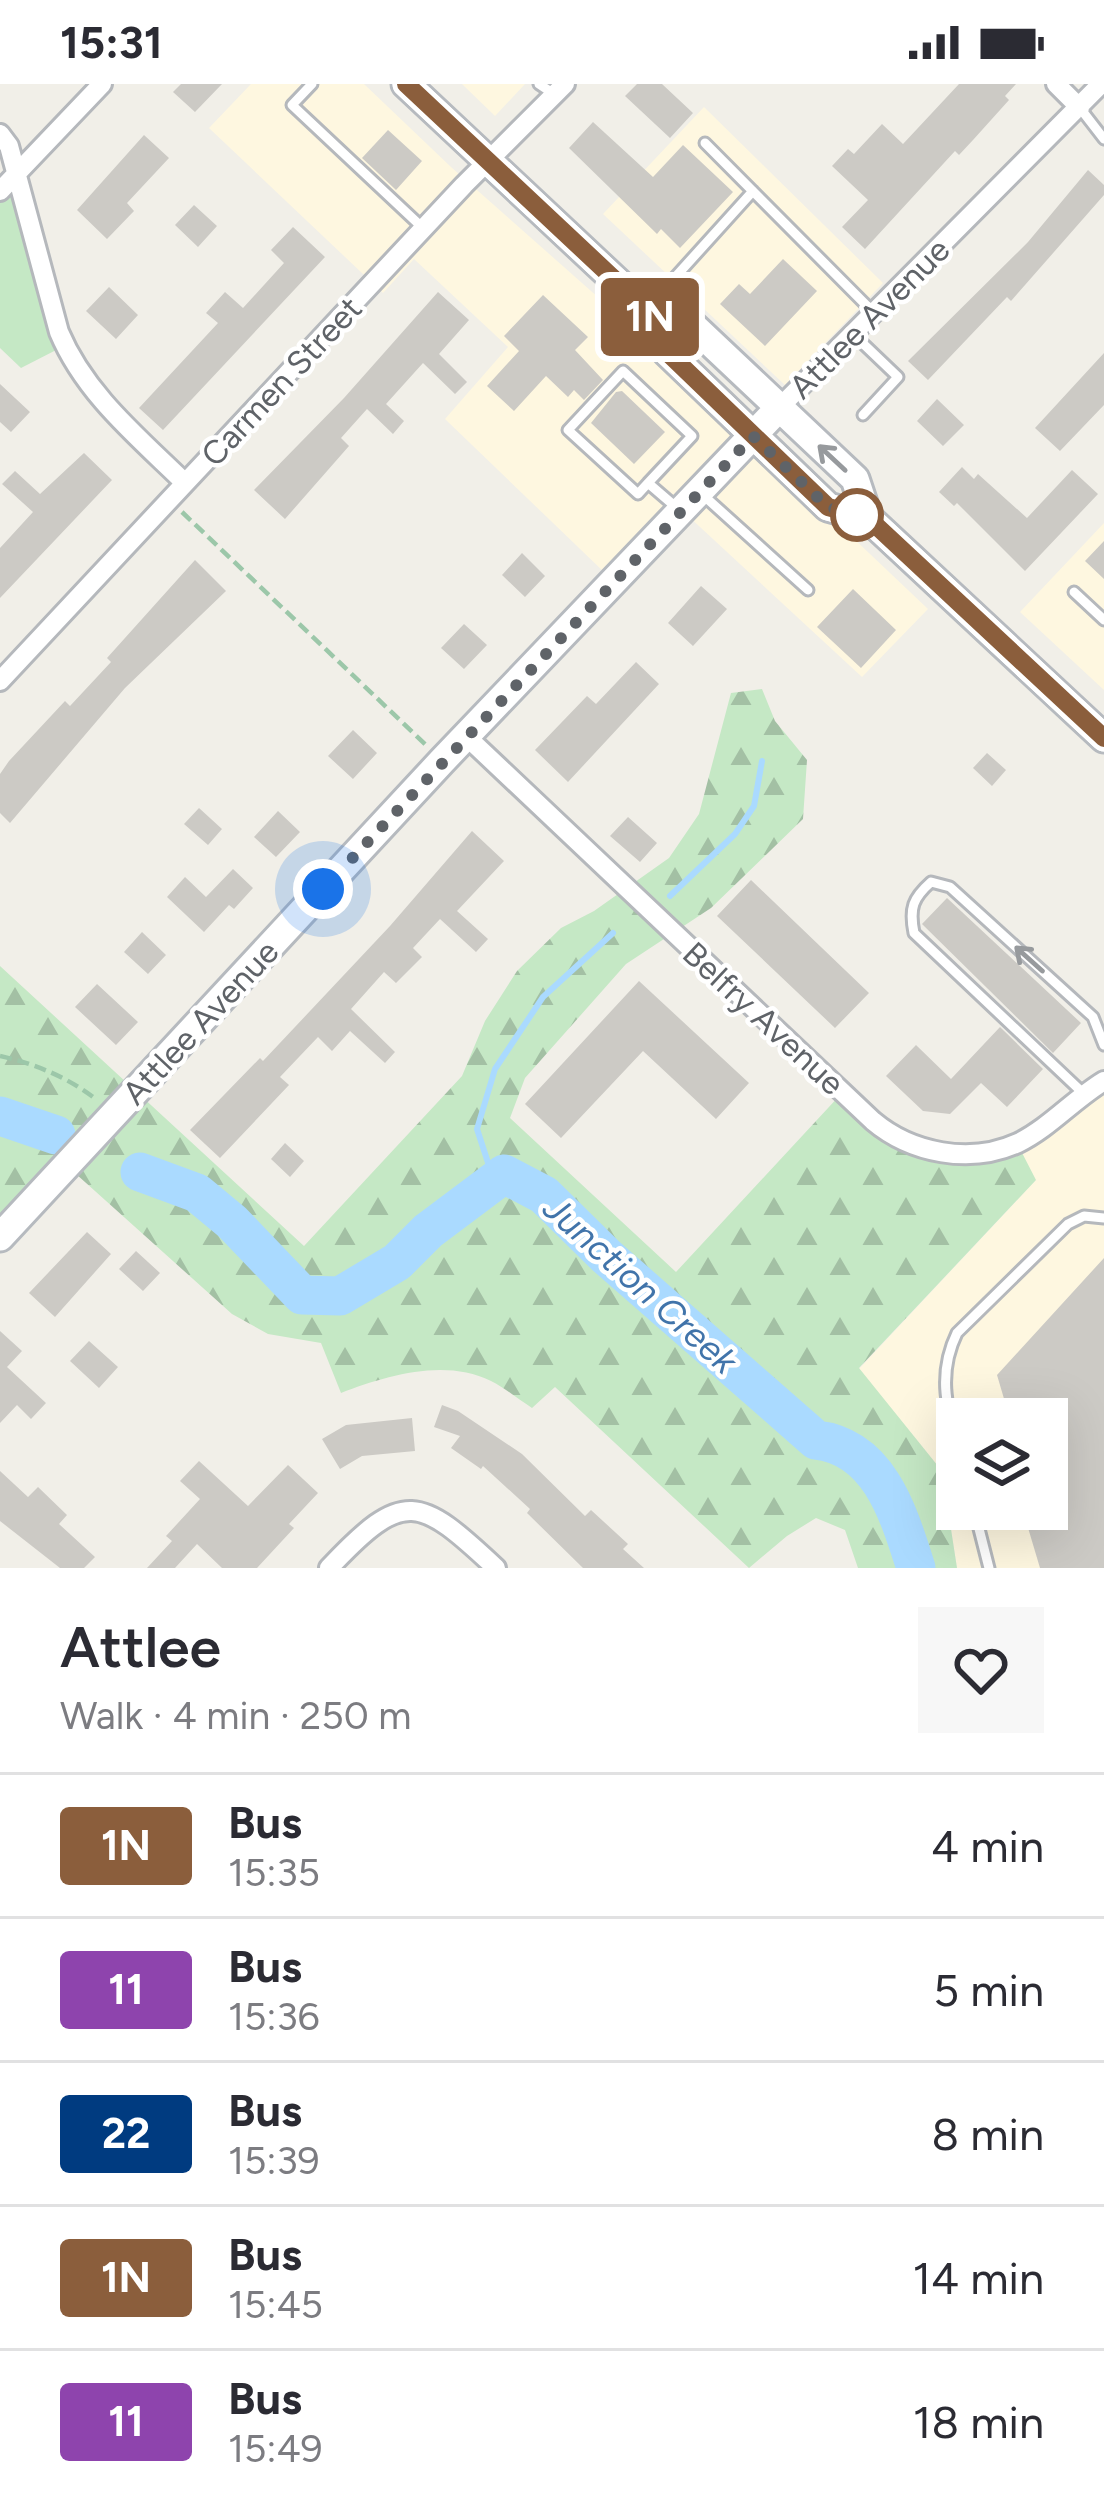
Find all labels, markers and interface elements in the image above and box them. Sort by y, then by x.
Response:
text: 15:31 [60,15,163,69]
street label: Attlee Avenue [781,230,958,407]
line badge: 1N [596,278,704,356]
street label: Carmen Street [193,289,370,474]
text: 1N [625,291,675,342]
one-way arrow [817,444,847,472]
unlabelled marker [832,490,882,540]
your location [293,859,353,919]
street label: Attlee Avenue [114,932,286,1113]
street label: Belfry Avenue [675,934,852,1103]
one-way arrow [1014,946,1044,973]
water label: Junction Creek [534,1186,747,1384]
map controls [936,1398,1068,1530]
button: layers [936,1398,1068,1530]
button: heart [918,1607,1044,1733]
text: Attlee [60,1613,221,1681]
text: Walk · 4 min · 250 m [60,1692,411,1739]
text: Bus [228,1795,302,1849]
text: 4 min [931,1819,1044,1873]
text: 1N [101,1820,151,1871]
text: 15:35 [228,1849,320,1896]
text: Bus [228,1939,302,1993]
text: 5 min [933,1963,1044,2017]
text: 11 [108,1964,144,2015]
text: 15:36 [228,1993,320,2040]
text: Bus [228,2083,302,2137]
text: 8 min [931,2107,1044,2161]
text: 22 [102,2108,150,2159]
text: 15:39 [228,2137,320,2184]
text: Bus [228,2227,302,2281]
text: 14 min [913,2251,1044,2305]
text: 1N [101,2252,151,2303]
text: 15:45 [228,2281,323,2328]
text: Bus [228,2371,302,2425]
text: 18 min [913,2395,1044,2449]
text: 11 [108,2396,144,2447]
text: 15:49 [228,2425,323,2472]

